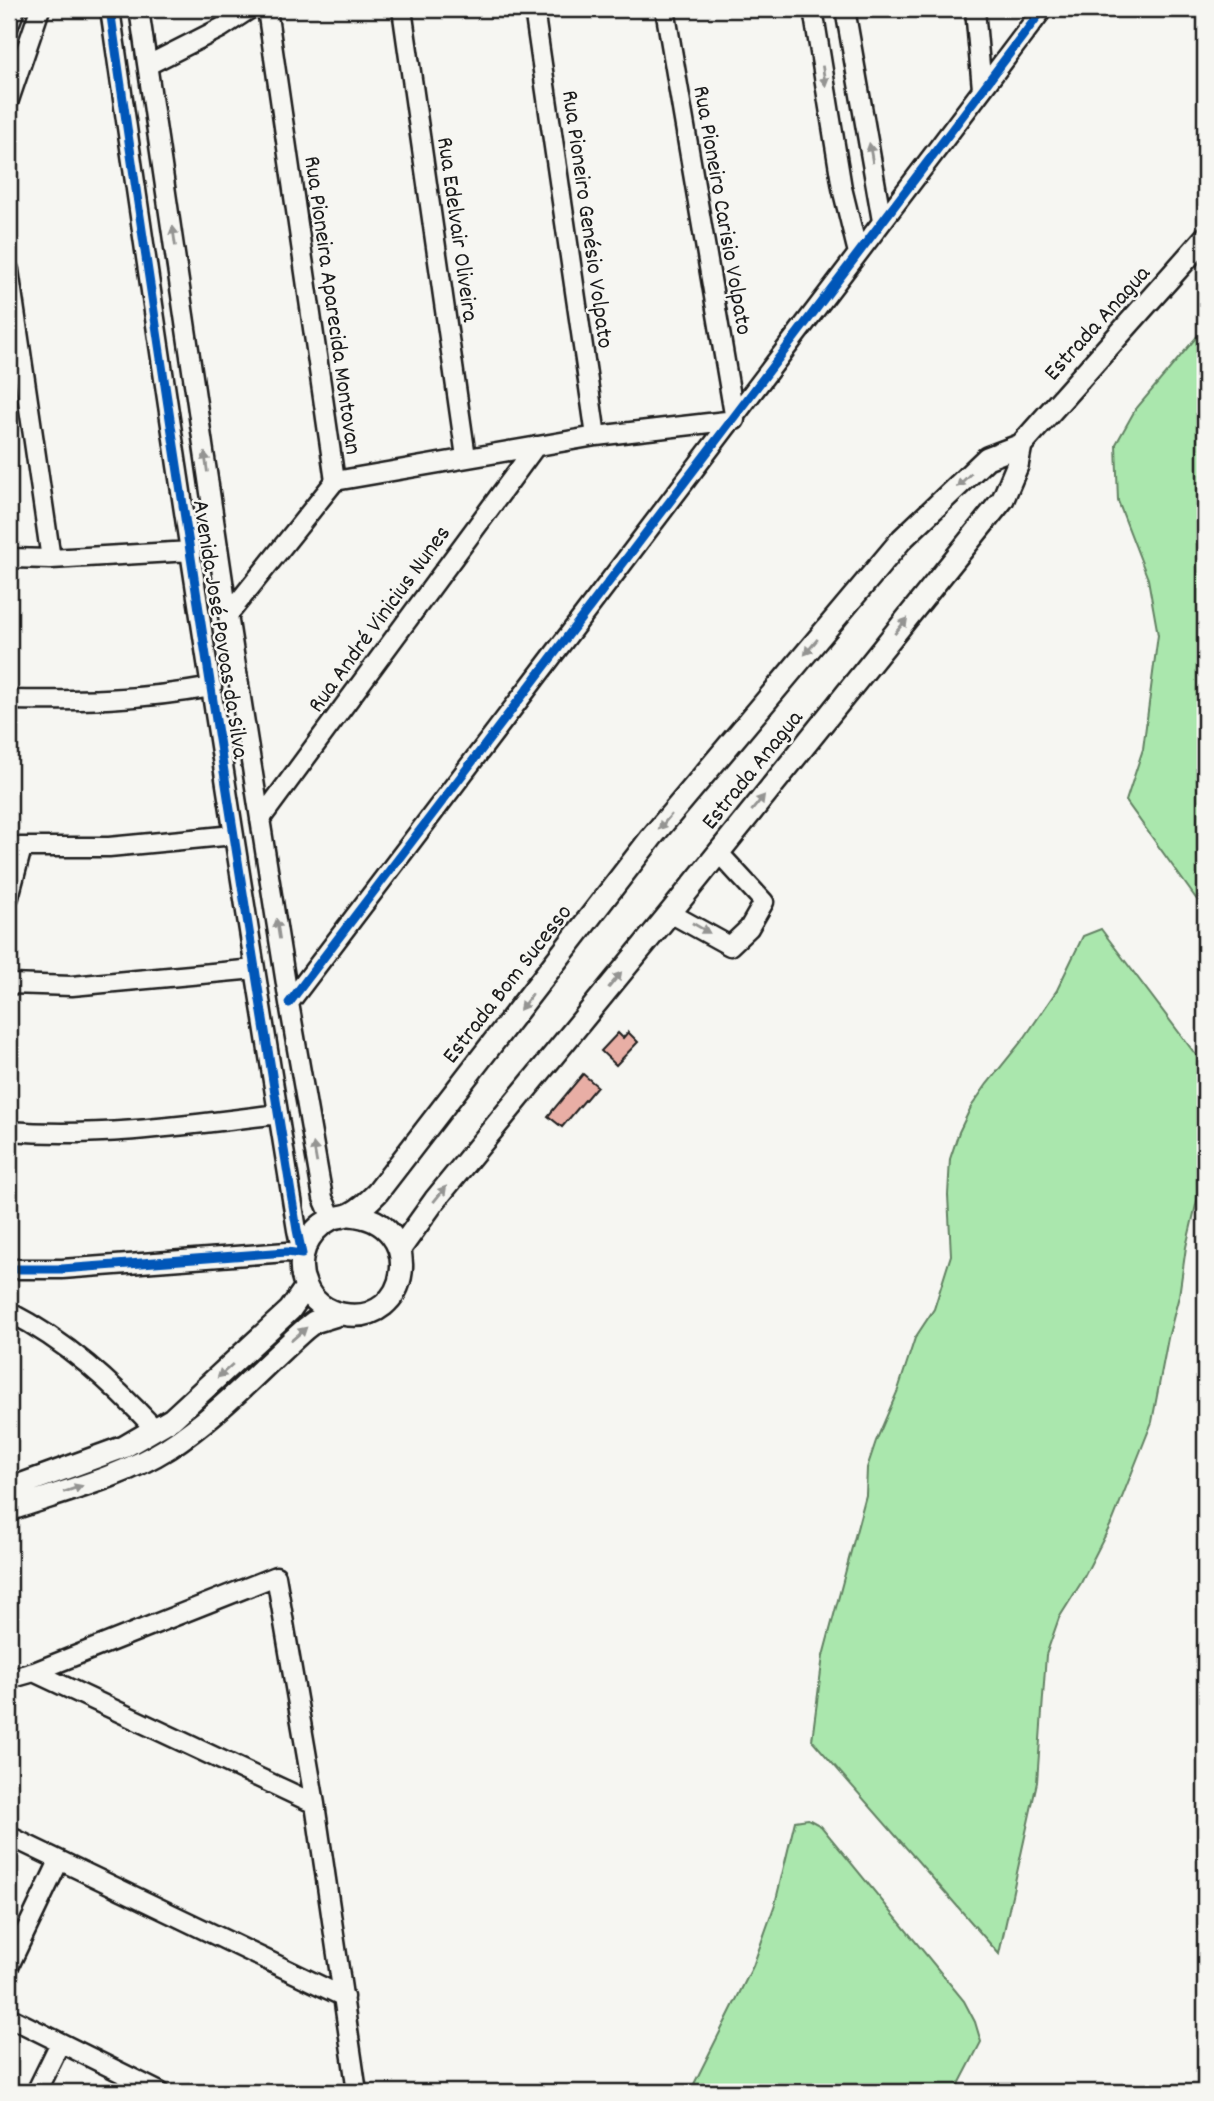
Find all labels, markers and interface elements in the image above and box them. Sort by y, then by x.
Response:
one-way arrow [819,65,830,87]
street label: Rua Pioneiro Carisio Volpato [682,83,760,338]
street label: Rua Pioneiro Genésio Volpato [551,88,621,351]
street label: Rua Edelvair Oliveira [426,135,486,325]
one-way arrow [865,142,876,164]
street label: Rua Pioneira Aparecida Montovan [293,154,369,457]
one-way arrow [168,225,179,247]
street label: Estrada Anagua [1037,258,1160,389]
one-way arrow [201,450,212,472]
one-way arrow [956,471,973,487]
street label: Avenida José Povoas da Silva [182,498,256,762]
street label: Rua André Vinicius Nunes [301,519,460,720]
one-way arrow [893,617,908,635]
one-way arrow [804,639,819,656]
street label: Estrada Anagua [694,703,813,838]
one-way arrow [750,794,765,811]
one-way arrow [657,813,673,831]
street label: Estrada Bom Sucesso [435,898,582,1072]
one-way arrow [272,918,283,940]
one-way arrow [691,922,710,934]
one-way arrow [607,971,623,989]
one-way arrow [518,992,533,1010]
one-way arrow [310,1142,321,1164]
one-way arrow [432,1185,447,1203]
one-way arrow [290,1327,307,1342]
one-way arrow [216,1363,234,1379]
one-way arrow [63,1483,84,1493]

